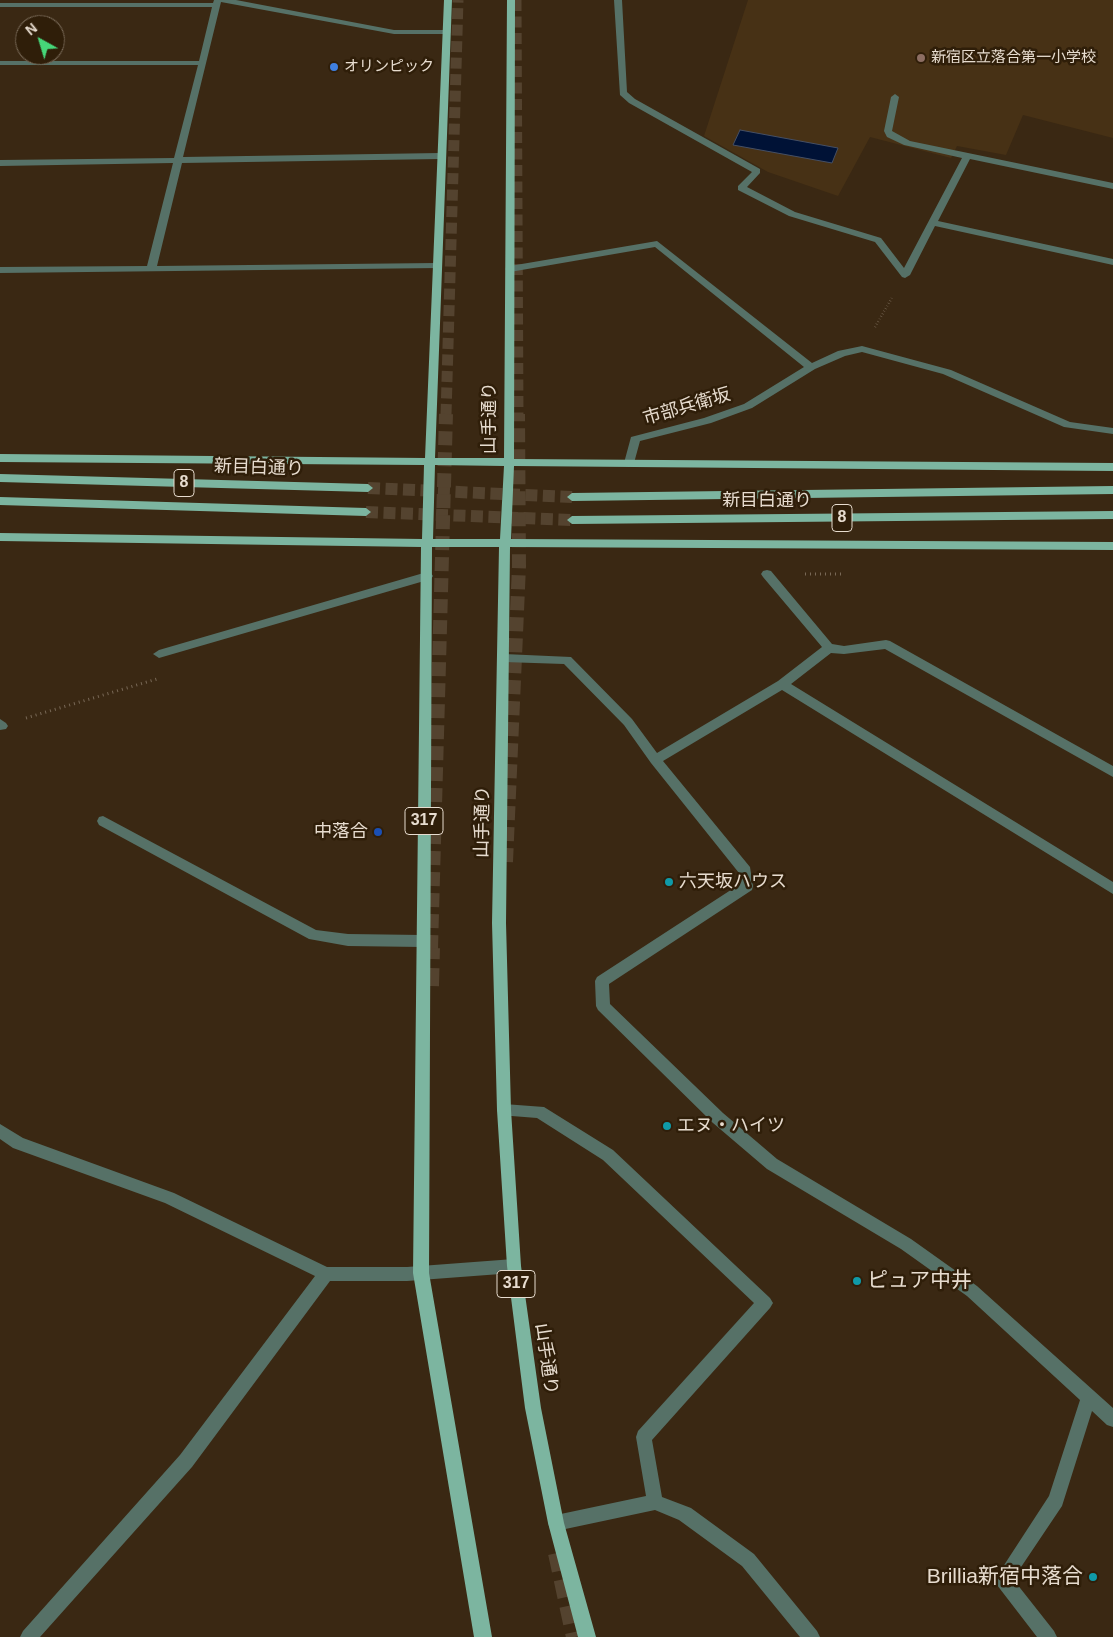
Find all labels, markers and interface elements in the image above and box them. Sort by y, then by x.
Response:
north arrow [15,15,65,65]
text: N [22,20,40,39]
place label: 新宿区立落合第一小学校 [931,49,1096,67]
marker: 新宿区立落合第一小学校 [915,52,927,64]
place label: オリンピック [344,58,434,76]
marker: オリンピック [328,61,340,73]
street label: 山手通り [479,382,501,454]
street label: 市部兵衛坂 [641,384,733,430]
street label: 新目白通り [214,456,304,480]
road number: 8 [174,469,194,496]
street label: 新目白通り [722,490,812,512]
road number: 8 [832,504,852,532]
street label: 山手通り [472,786,494,858]
road number: 317 [405,808,443,834]
place label: 中落合 [314,821,368,843]
marker: 中落合 [372,826,384,838]
place label: 六天坂ハウス [679,871,787,893]
marker: 六天坂ハウス [663,876,675,888]
place label: エヌ・ハイツ [677,1115,785,1137]
marker: エヌ・ハイツ [661,1120,673,1132]
place label: ピュア中井 [867,1268,972,1294]
road number: 317 [497,1270,535,1298]
marker: ピュア中井 [851,1275,863,1287]
street label: 山手通り [530,1322,562,1396]
place label: Brillia新宿中落合 [927,1564,1083,1590]
marker: Brillia新宿中落合 [1087,1571,1099,1583]

